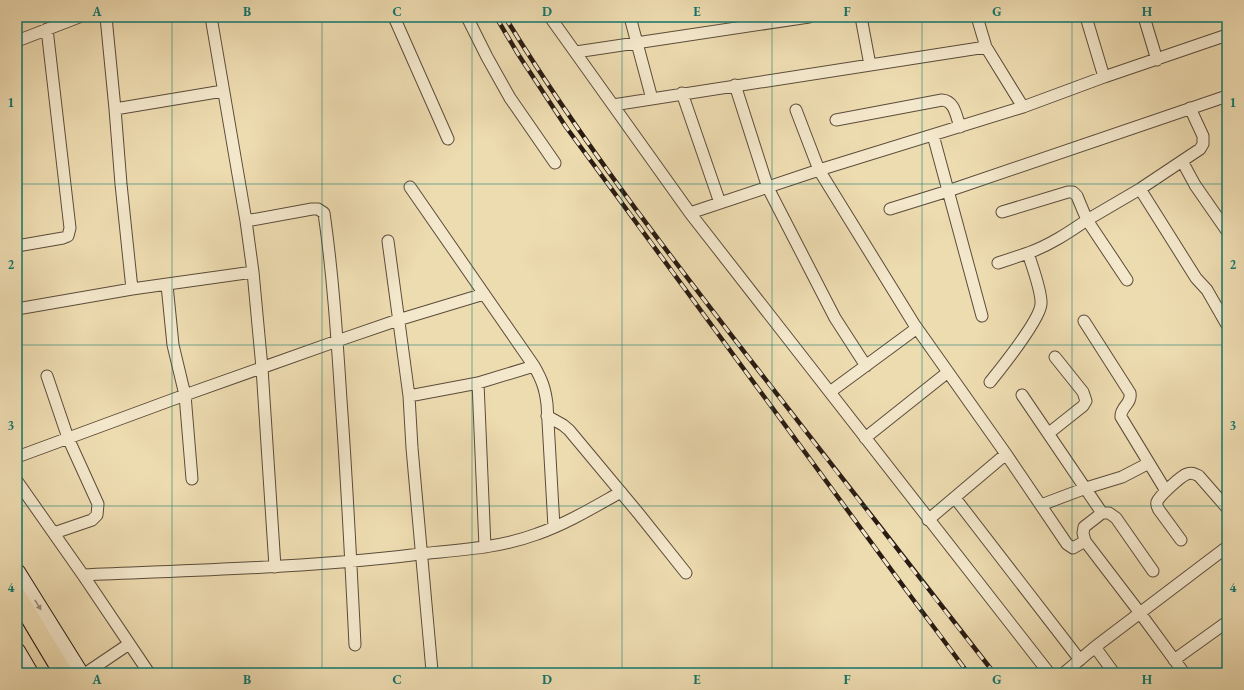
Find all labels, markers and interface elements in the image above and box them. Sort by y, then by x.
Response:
text: A [91,3,102,20]
text: B [243,3,251,20]
text: C [392,3,402,20]
text: D [542,3,552,20]
text: E [693,3,701,20]
text: F [843,3,851,20]
text: G [992,3,1002,20]
text: H [1142,3,1153,20]
text: 1 [8,94,15,111]
text: 1 [1230,94,1237,111]
text: 2 [8,256,15,273]
text: 2 [1230,256,1237,273]
text: 3 [8,417,15,434]
text: 3 [1230,417,1237,434]
text: 4 [8,579,15,596]
text: 4 [1230,579,1237,596]
one-way arrow [34,599,41,611]
text: A [91,671,102,688]
text: B [243,671,251,688]
text: C [392,671,402,688]
text: D [542,671,552,688]
text: E [693,671,701,688]
text: F [843,671,851,688]
text: G [992,671,1002,688]
text: H [1142,671,1153,688]

